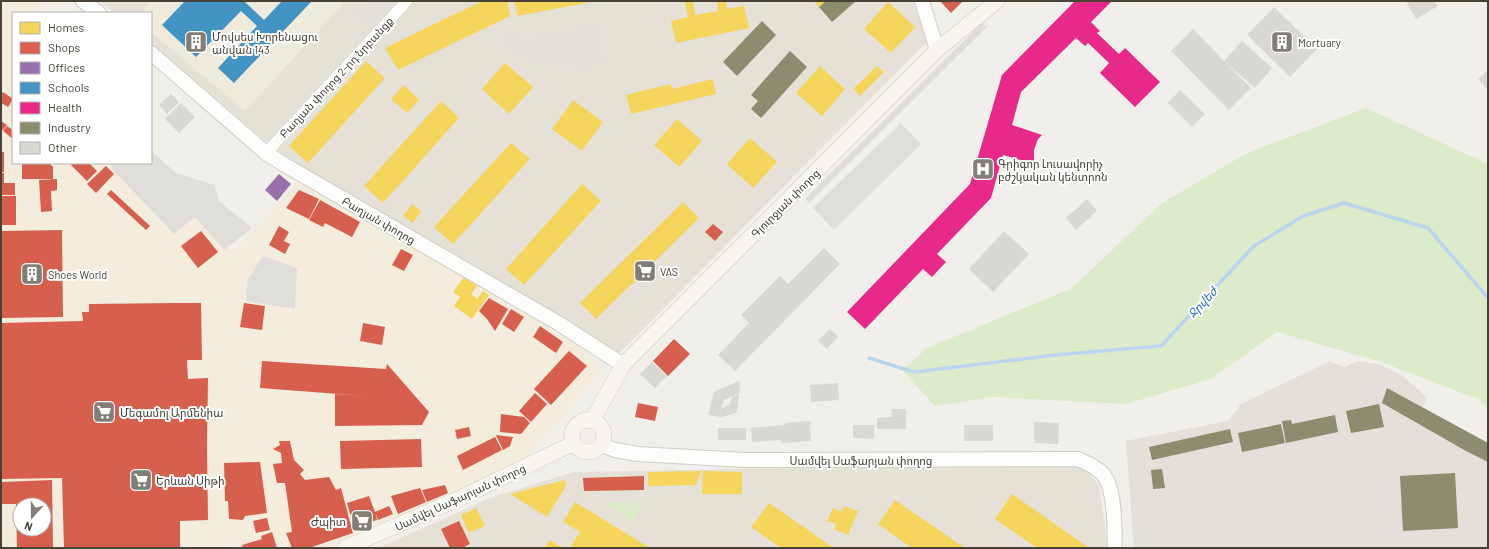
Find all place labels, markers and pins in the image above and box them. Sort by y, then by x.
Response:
building icon: Մովսես Խորենացու անվան 143 [183,29,209,55]
building icon: Mortuary [1269,29,1295,55]
place label: Մովսես Խորենացու անվան 143 [212,30,318,57]
place label: Mortuary [1298,36,1341,49]
hospital icon: Գրիգոր Լուսավորիչ բժշկական կենտրոն [970,156,996,182]
place label: Գրիգոր Լուսավորիչ բժշկական կենտրոն [998,157,1108,184]
supermarket icon: VAS [632,258,658,284]
building icon: Shoes World [19,261,45,287]
place label: VAS [660,265,678,278]
place label: Shoes World [48,268,107,281]
supermarket icon: Մեգամոլ Արմենիա [91,399,117,425]
place label: Մեգամոլ Արմենիա [120,406,223,420]
supermarket icon: Երևան Սիթի [128,467,154,493]
place label: Երևան Սիթի [156,474,225,488]
supermarket icon: Ժպիտ [349,508,375,534]
place label: Ժպիտ [311,515,346,529]

